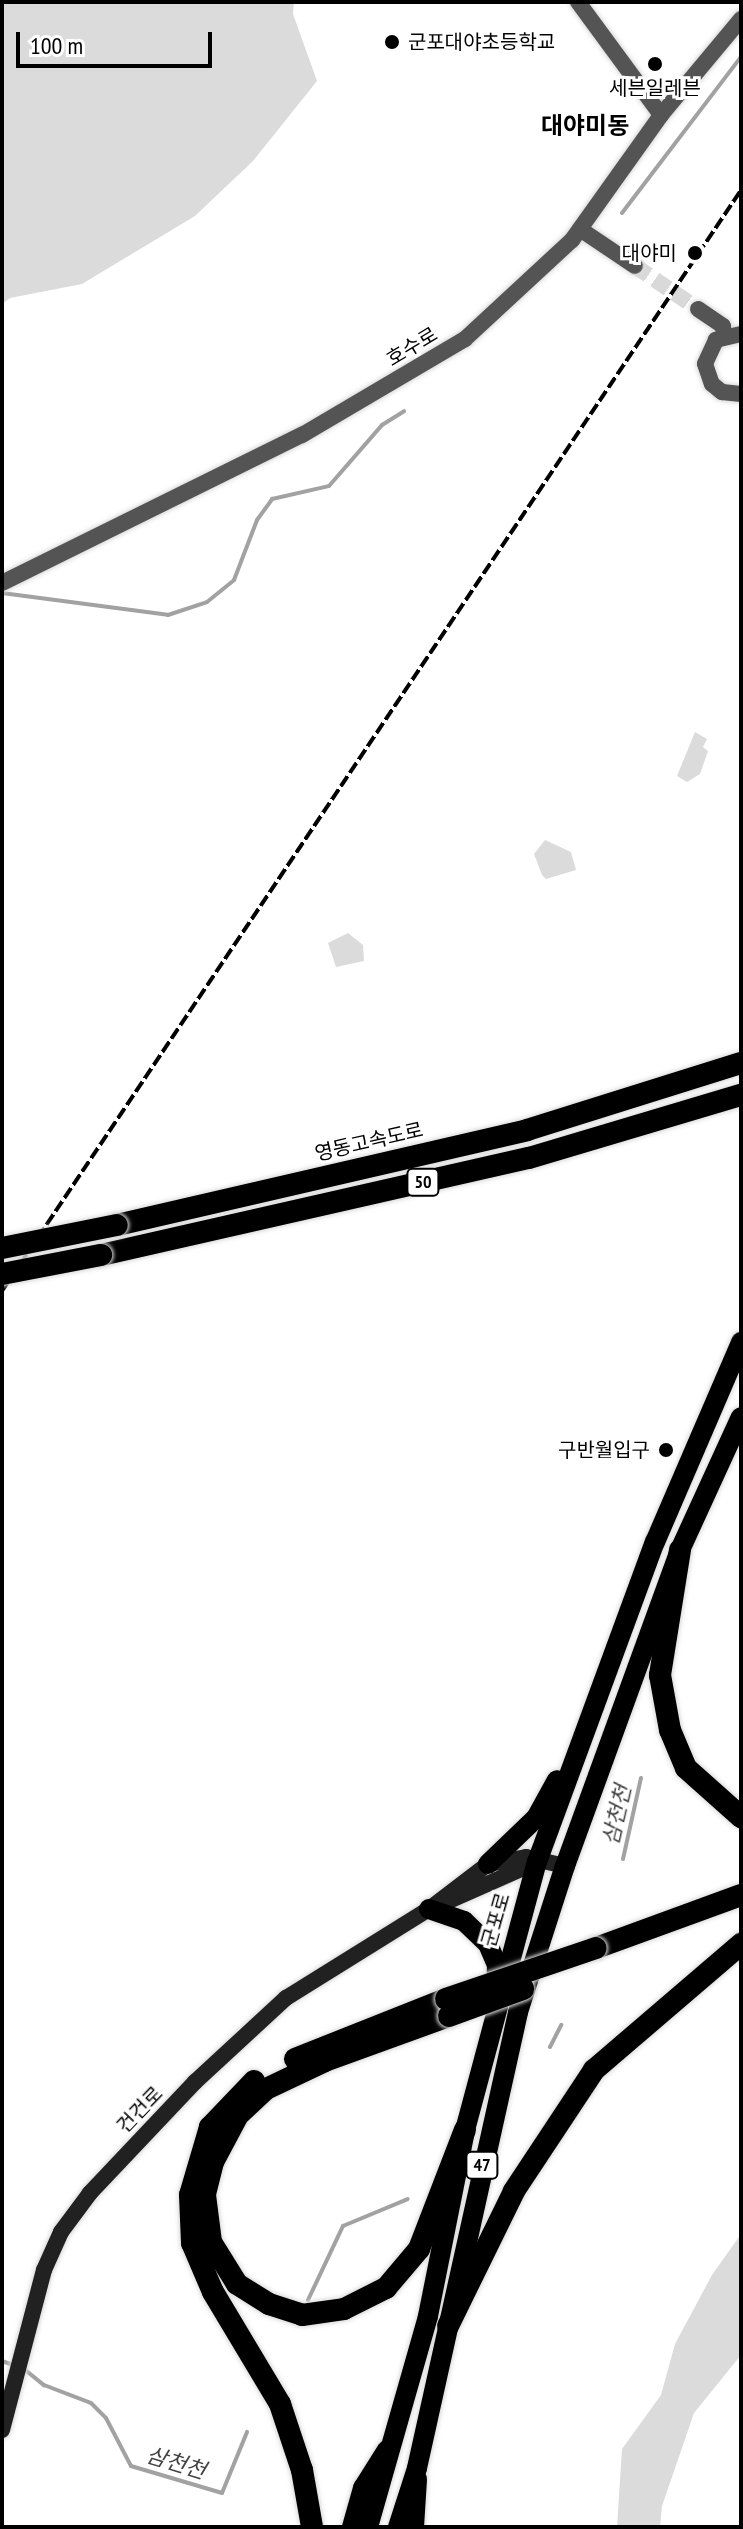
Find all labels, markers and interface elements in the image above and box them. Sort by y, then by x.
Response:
scale bar [20,16,216,66]
text: 100 m [30,30,83,61]
place label: 군포대야초등학교 [408,30,555,54]
marker: 군포대야초등학교 [383,33,401,51]
marker: 세븐일레븐 [646,55,664,73]
place label: 세븐일레븐 [609,76,701,100]
district label: 대야미동 [541,112,629,140]
place label: 대야미 [622,241,677,265]
marker: 대야미 [684,242,706,264]
street label: 호수로 [382,322,442,372]
street label: 영동고속도로 [313,1118,425,1166]
road number: 50 [405,1168,441,1196]
place label: 구반월입구 [558,1438,650,1462]
marker: 구반월입구 [657,1441,675,1459]
water label: 삼천천 [597,1782,637,1848]
street label: 군포로 [477,1890,515,1950]
street label: 건건로 [112,2082,168,2138]
road number: 47 [464,2151,500,2179]
water label: 삼천천 [143,2442,209,2484]

